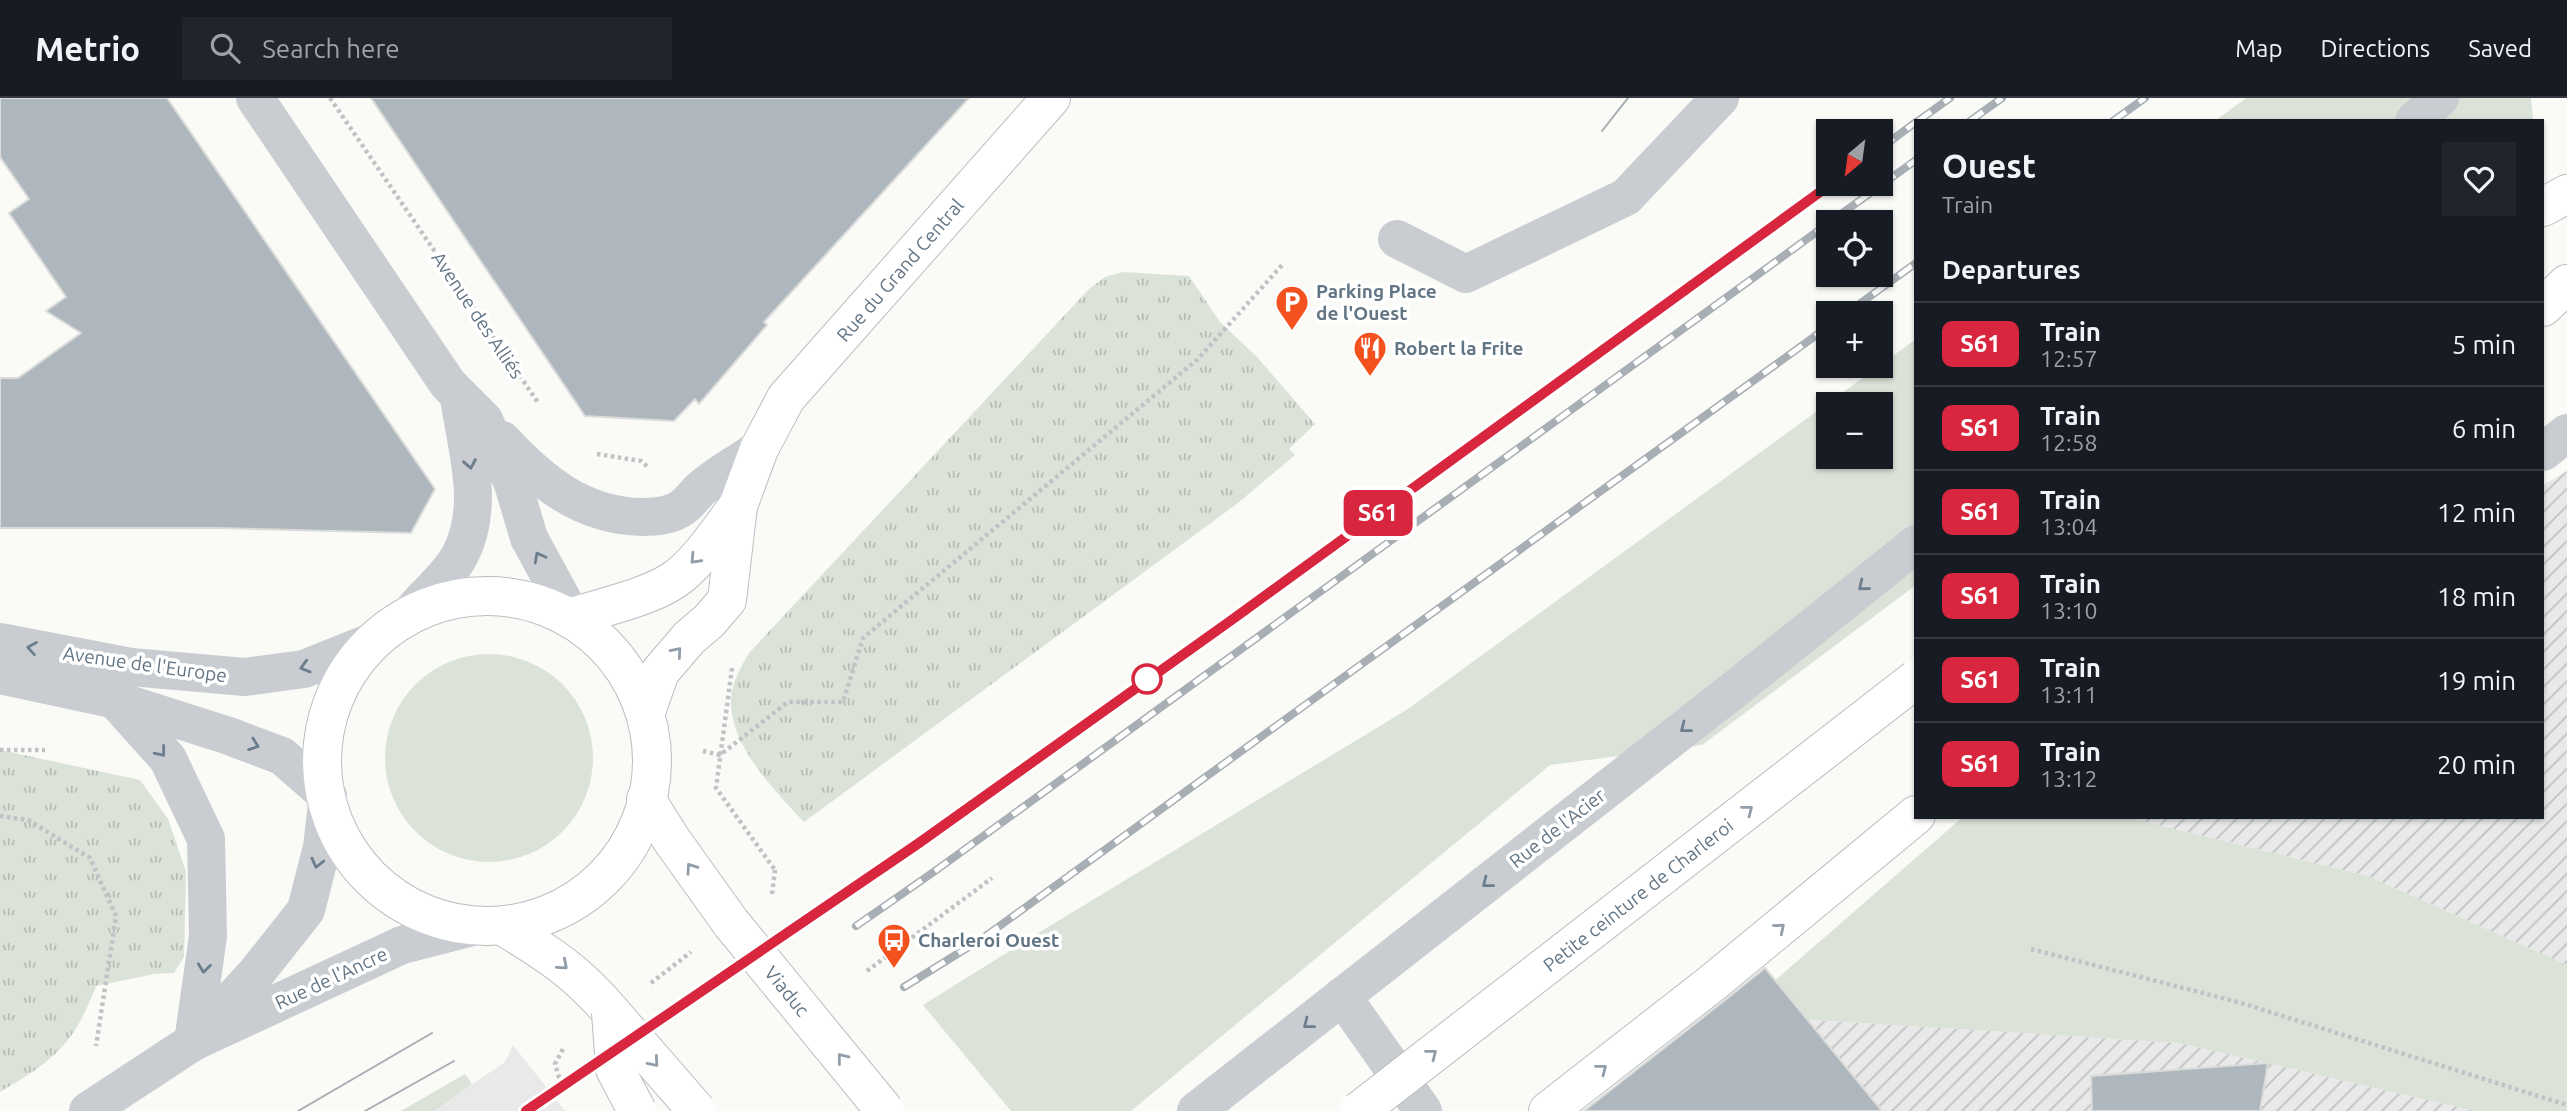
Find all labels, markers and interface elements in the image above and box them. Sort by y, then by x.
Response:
search box [182,17,672,80]
icon: search [206,29,244,67]
text: Metrio [35,30,140,67]
text: Search here [262,34,400,63]
text: Map [2235,35,2282,62]
text: Directions [2320,35,2430,62]
text: Saved [2468,35,2532,62]
north arrow [1816,119,1894,196]
map controls [1816,119,1893,469]
button: heart [2442,142,2516,216]
text: Ouest [1942,147,2036,184]
text: Train [1942,192,1993,217]
street label: Rue du Grand Central [832,194,968,346]
button: locate [1816,210,1893,287]
street label: Avenue des Alliés [427,247,529,383]
text: Departures [1942,255,2080,284]
place label: Parking Place de l'Ouest [1316,280,1437,324]
parking icon: Parking Place de l'Ouest [1273,283,1311,332]
button: + [1816,301,1893,378]
text: Train [2040,317,2101,346]
restaurant icon: Robert la Frite [1351,329,1389,378]
text: S61 [1960,330,2001,357]
text: 5 min [2452,330,2516,359]
place label: Robert la Frite [1394,337,1523,359]
text: 12:57 [2040,346,2098,371]
button: − [1816,392,1893,469]
text: Train [2040,401,2101,430]
text: S61 [1960,414,2001,441]
text: 6 min [2452,414,2516,443]
text: 12:58 [2040,430,2098,455]
one-way arrow [462,458,477,470]
text: Train [2040,485,2101,514]
line badge: S61 [1338,490,1418,536]
text: S61 [1960,498,2001,525]
text: 12 min [2437,498,2516,527]
text: S61 [1358,499,1398,526]
text: 13:04 [2040,514,2098,539]
one-way arrow [534,551,547,564]
one-way arrow [690,551,703,564]
text: Train [2040,569,2101,598]
one-way arrow [1858,578,1871,591]
text: S61 [1960,582,2001,609]
text: 18 min [2437,582,2516,611]
text: 13:10 [2040,598,2098,623]
one-way arrow [26,641,38,656]
street label: Avenue de l'Europe [62,642,228,686]
one-way arrow [669,647,681,660]
text: Train [2040,653,2101,682]
one-way arrow [299,659,311,673]
unlabelled marker [1132,664,1162,694]
text: S61 [1960,666,2001,693]
text: 19 min [2437,666,2516,695]
text: 13:11 [2040,682,2098,707]
one-way arrow [1680,719,1693,732]
one-way arrow [248,737,260,751]
text: Train [2040,737,2101,766]
one-way arrow [153,744,166,756]
text: S61 [1960,750,2001,777]
text: 20 min [2437,750,2516,779]
text: 13:12 [2040,766,2098,791]
street label: Rue de l'Acier [1505,784,1609,872]
one-way arrow [1740,805,1753,818]
street label: Petite ceinture de Charleroi [1539,814,1737,976]
one-way arrow [311,857,326,869]
one-way arrow [687,863,699,876]
one-way arrow [1482,875,1494,888]
bus stop icon: Charleroi Ouest [875,921,913,970]
one-way arrow [1771,924,1784,936]
place label: Charleroi Ouest [918,929,1059,951]
street label: Rue de l'Ancre [271,942,391,1014]
one-way arrow [555,957,568,969]
one-way arrow [196,962,211,973]
street label: Viaduc [760,962,814,1021]
one-way arrow [1303,1015,1315,1028]
one-way arrow [1425,1050,1437,1063]
one-way arrow [646,1053,658,1066]
one-way arrow [837,1054,850,1066]
one-way arrow [1594,1065,1606,1078]

